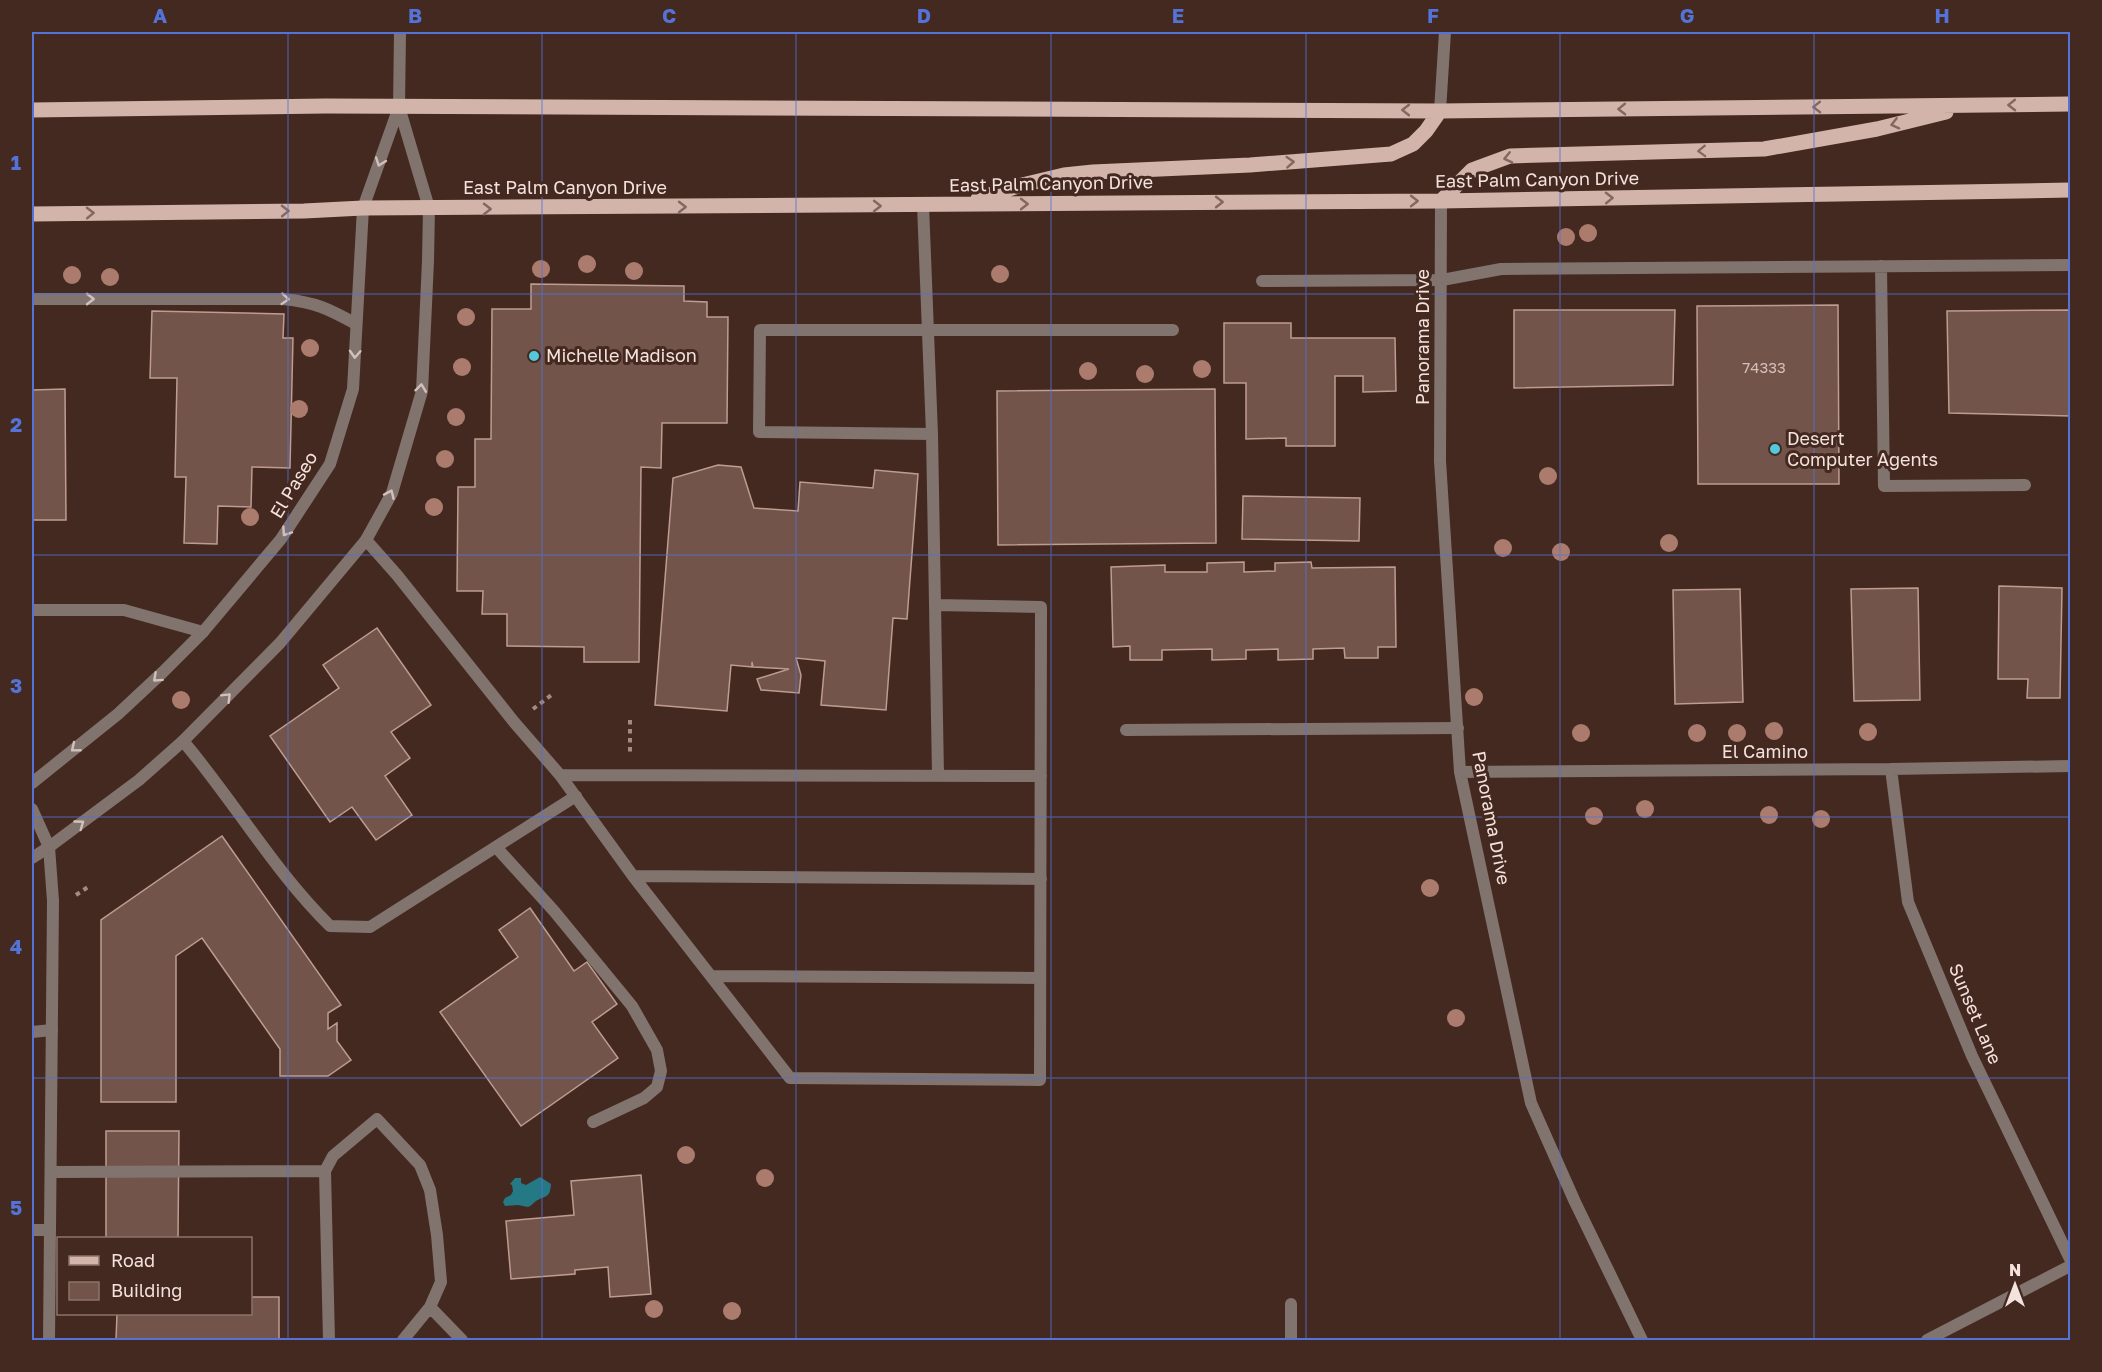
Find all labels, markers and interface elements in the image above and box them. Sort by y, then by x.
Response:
text: A [153,3,167,27]
text: B [408,3,422,27]
text: C [662,3,676,27]
text: D [917,3,931,27]
text: E [1172,3,1184,27]
text: F [1427,3,1439,27]
text: G [1680,3,1694,27]
text: H [1934,3,1950,27]
one-way arrow [2008,99,2017,111]
one-way arrow [1813,101,1822,113]
one-way arrow [1618,103,1627,115]
one-way arrow [1402,104,1411,116]
one-way arrow [1890,117,1900,130]
one-way arrow [1698,145,1707,157]
text: 1 [11,150,21,174]
one-way arrow [1503,151,1513,164]
one-way arrow [1286,155,1295,168]
one-way arrow [374,156,387,167]
street label: East Palm Canyon Drive [1435,166,1639,192]
street label: East Palm Canyon Drive [949,170,1153,196]
street label: East Palm Canyon Drive [463,176,667,198]
one-way arrow [1604,192,1613,204]
one-way arrow [1409,195,1418,207]
one-way arrow [1214,196,1223,208]
one-way arrow [1019,198,1028,210]
one-way arrow [873,200,882,212]
one-way arrow [678,201,687,213]
one-way arrow [483,203,492,215]
one-way arrow [280,205,289,217]
one-way arrow [85,207,94,219]
street label: Panorama Drive [1411,269,1433,405]
one-way arrow [86,293,95,305]
one-way arrow [280,293,289,306]
place label: Michelle Madison [546,344,697,366]
marker: Michelle Madison [527,349,541,363]
one-way arrow [348,350,361,359]
house number: 74333 [1742,358,1786,376]
one-way arrow [414,383,427,393]
text: 2 [10,412,22,436]
place label: Desert Computer Agents [1787,427,1938,470]
marker: Desert Computer Agents [1768,442,1782,456]
street label: El Paseo [265,447,322,522]
one-way arrow [383,489,395,500]
one-way arrow [282,526,293,537]
one-way arrow [153,671,163,682]
text: 3 [10,673,22,697]
one-way arrow [220,693,230,704]
street label: El Camino [1722,740,1808,762]
one-way arrow [70,741,81,752]
street label: Panorama Drive [1468,749,1516,887]
one-way arrow [73,821,84,832]
text: 4 [10,934,22,958]
street label: Sunset Lane [1945,960,2007,1067]
text: 5 [10,1195,22,1219]
legend [57,1237,252,1315]
text: Road [111,1249,155,1271]
north arrow [1985,1255,2045,1315]
text: N [2009,1260,2021,1280]
text: Building [111,1279,182,1301]

